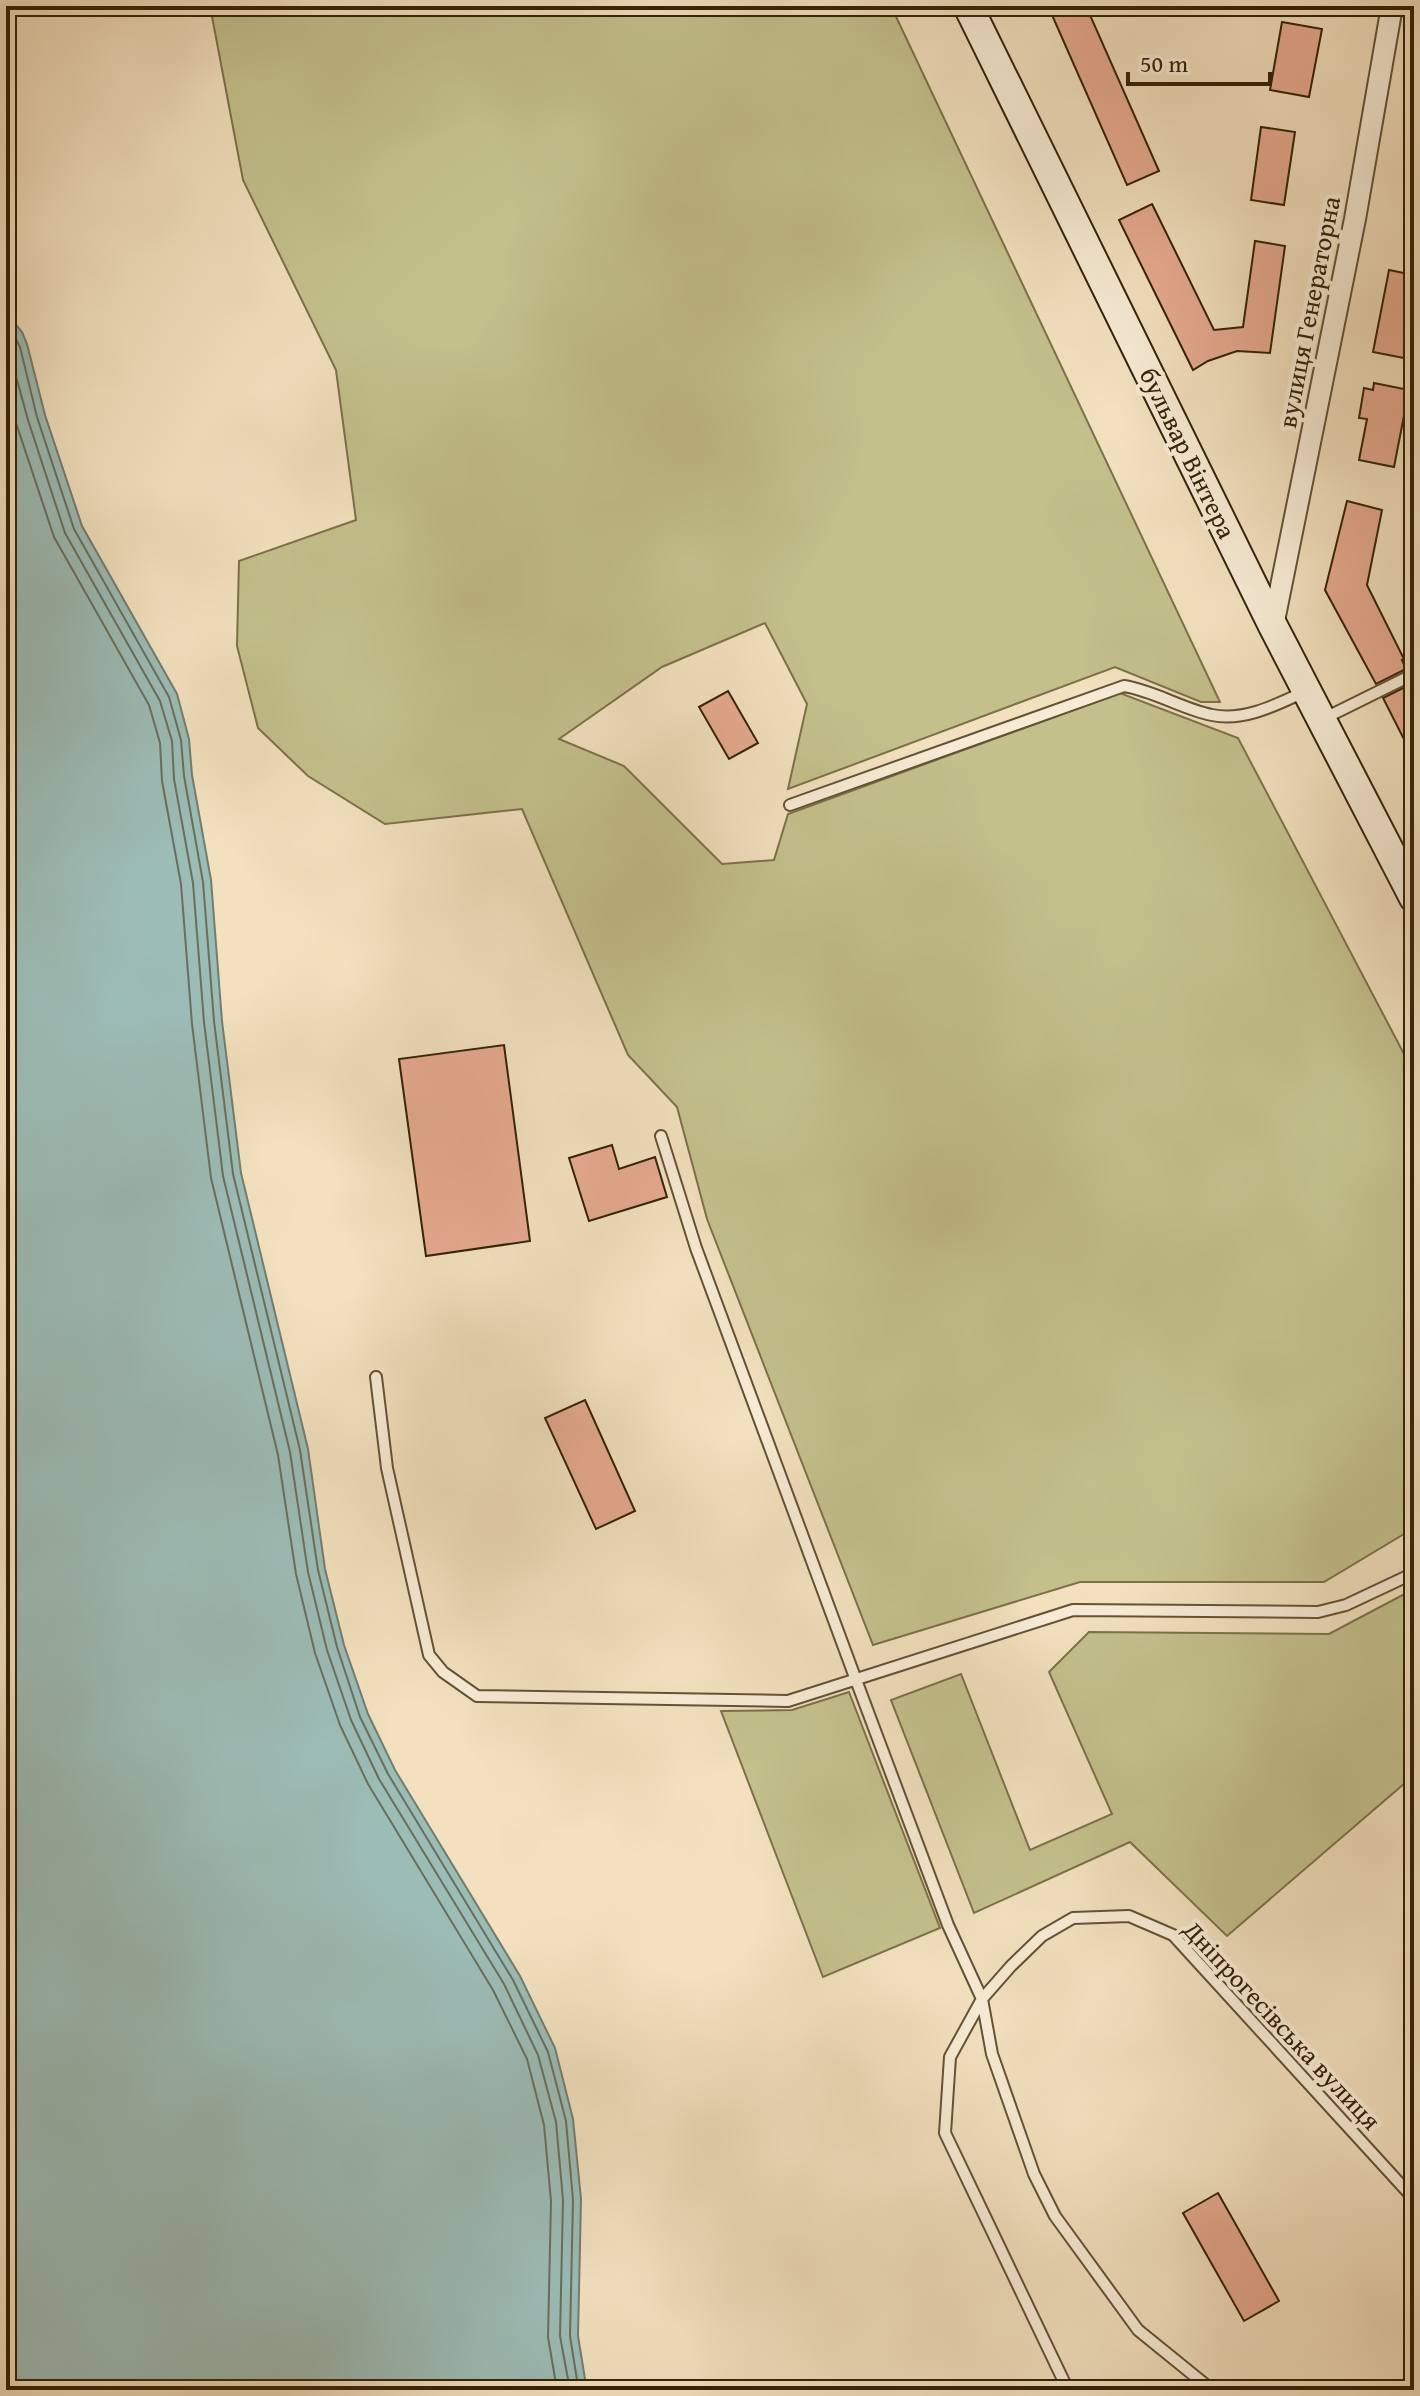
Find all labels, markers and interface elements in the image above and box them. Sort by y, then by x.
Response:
scale bar [1128,36,1270,86]
text: 50 m [1140,46,1188,81]
street label: вулиця Генераторна [1267,192,1350,431]
street label: бульвар Вінтера [1130,361,1247,546]
street label: Дніпрогесівська вулиця [1174,1910,1390,2138]

